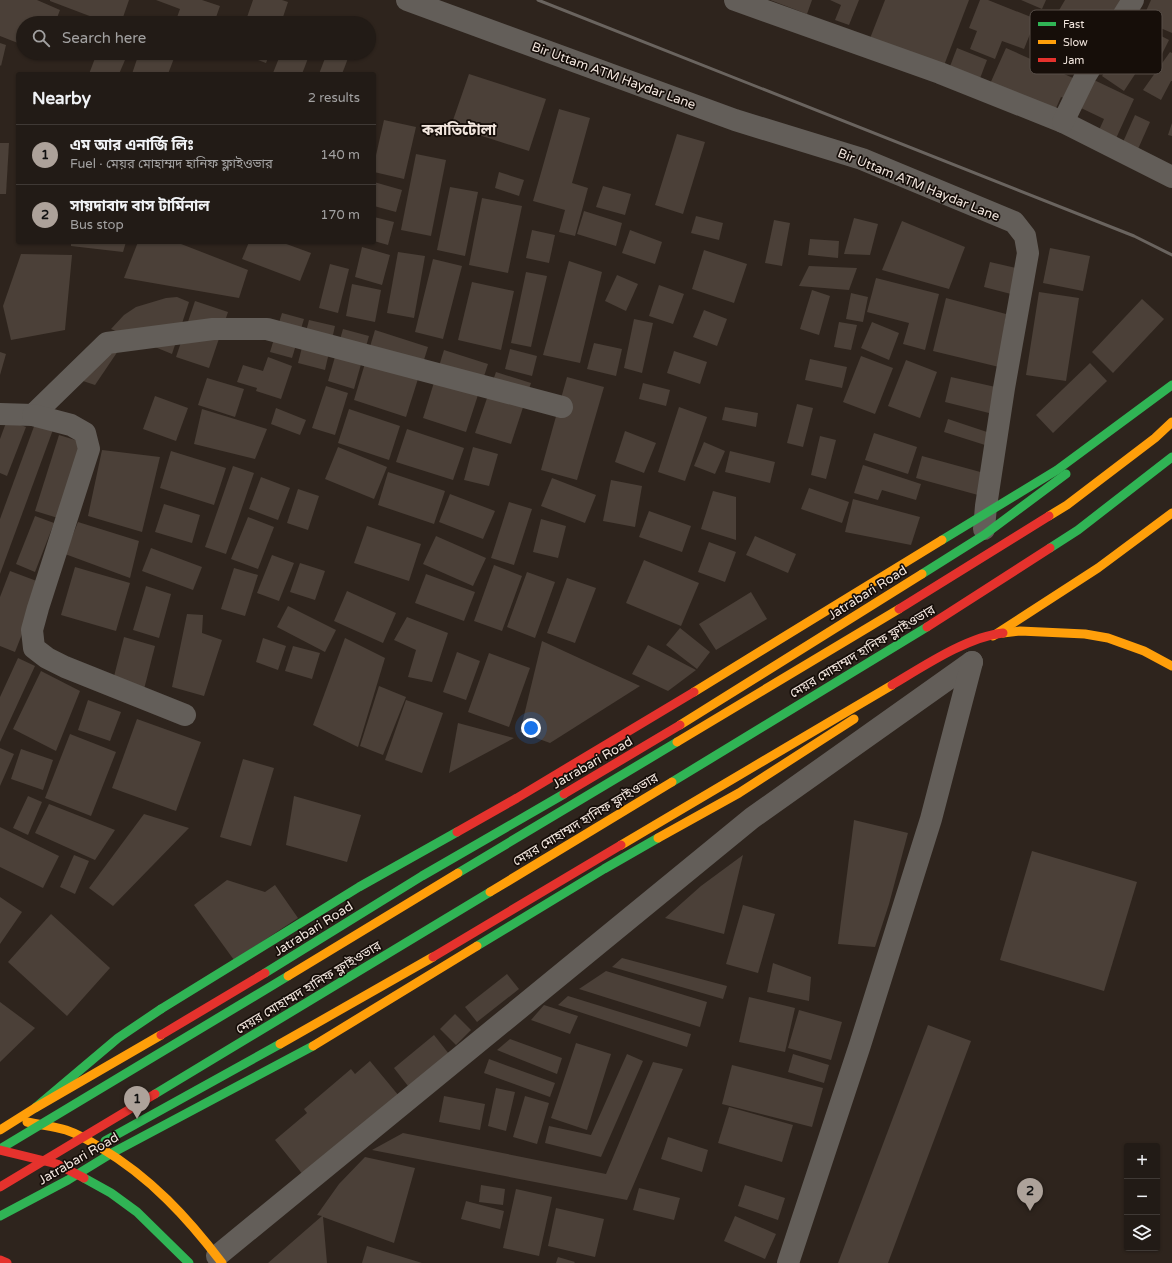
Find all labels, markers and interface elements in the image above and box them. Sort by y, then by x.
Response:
legend [1030,10,1162,74]
search box [16,16,376,60]
text: Fast [1063,18,1084,31]
icon: search [30,27,52,49]
text: Search here [62,29,146,47]
text: Slow [1063,36,1088,49]
street label: Bir Uttam ATM Haydar Lane [529,39,698,113]
text: Jam [1063,54,1084,67]
text: Nearby [32,88,91,109]
text: 2 results [308,90,360,106]
district label: করাতিটোলা [421,121,497,139]
text: এম আর এনার্জি লিঃ [70,136,194,154]
street label: Bir Uttam ATM Haydar Lane [835,145,1002,225]
text: 1 [41,147,49,163]
text: 140 m [320,147,360,163]
text: Fuel · মেয়র মোহাম্মদ হানিফ ফ্লাইওভার [70,156,273,172]
text: সায়দাবাদ বাস টার্মিনাল [70,197,210,215]
text: 2 [41,207,49,223]
text: 170 m [320,207,360,223]
text: Bus stop [70,217,124,233]
street label: Jatrabari Road [825,562,910,624]
street label: মেয়র মোহাম্মদ হানিফ ফ্লাইওভার [787,602,938,702]
your location [521,718,541,738]
street label: Jatrabari Road [549,733,636,792]
street label: মেয়র মোহাম্মদ হানিফ ফ্লাইওভার [510,770,661,870]
street label: Jatrabari Road [271,898,356,960]
street label: মেয়র মোহাম্মদ হানিফ ফ্লাইওভার [233,938,384,1038]
pin: 1 [124,1086,150,1119]
street label: Jatrabari Road [35,1129,122,1188]
map controls [1124,1143,1160,1251]
button: + [1124,1143,1160,1179]
pin: 2 [1017,1178,1043,1211]
button: − [1124,1179,1160,1215]
button: layers [1124,1215,1160,1251]

